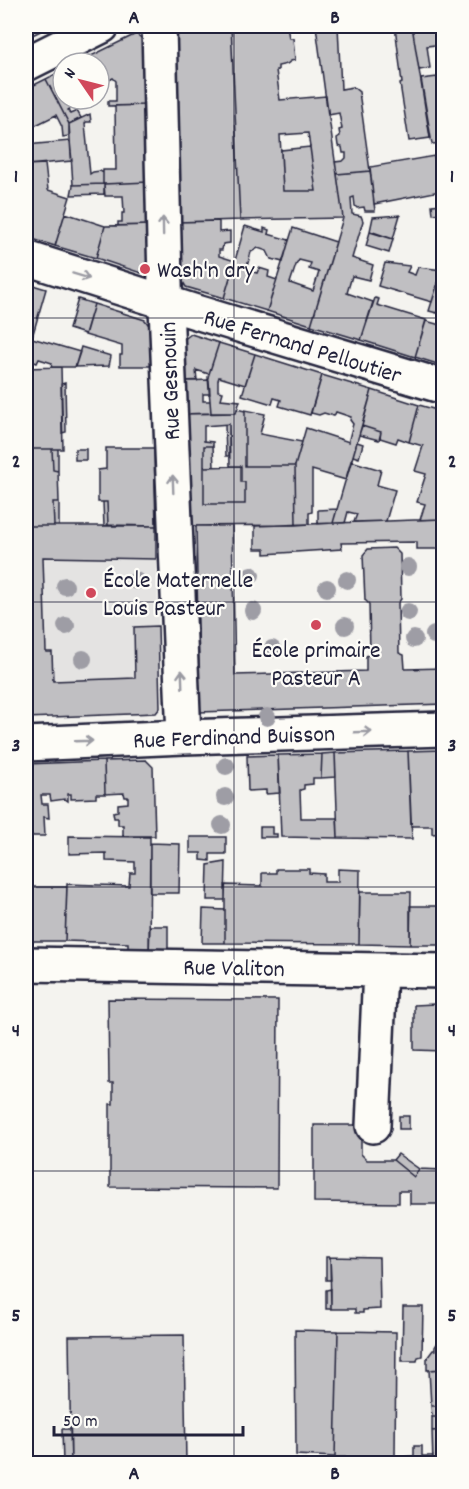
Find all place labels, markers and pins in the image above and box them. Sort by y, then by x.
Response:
place label: Wash'n dry [157,255,256,289]
marker: Wash'n dry [138,262,152,276]
place label: École Maternelle Louis Pasteur [103,565,253,627]
marker: École Maternelle Louis Pasteur [84,586,98,600]
marker: École primaire Pasteur A [309,618,323,632]
place label: École primaire Pasteur A [252,635,380,697]

